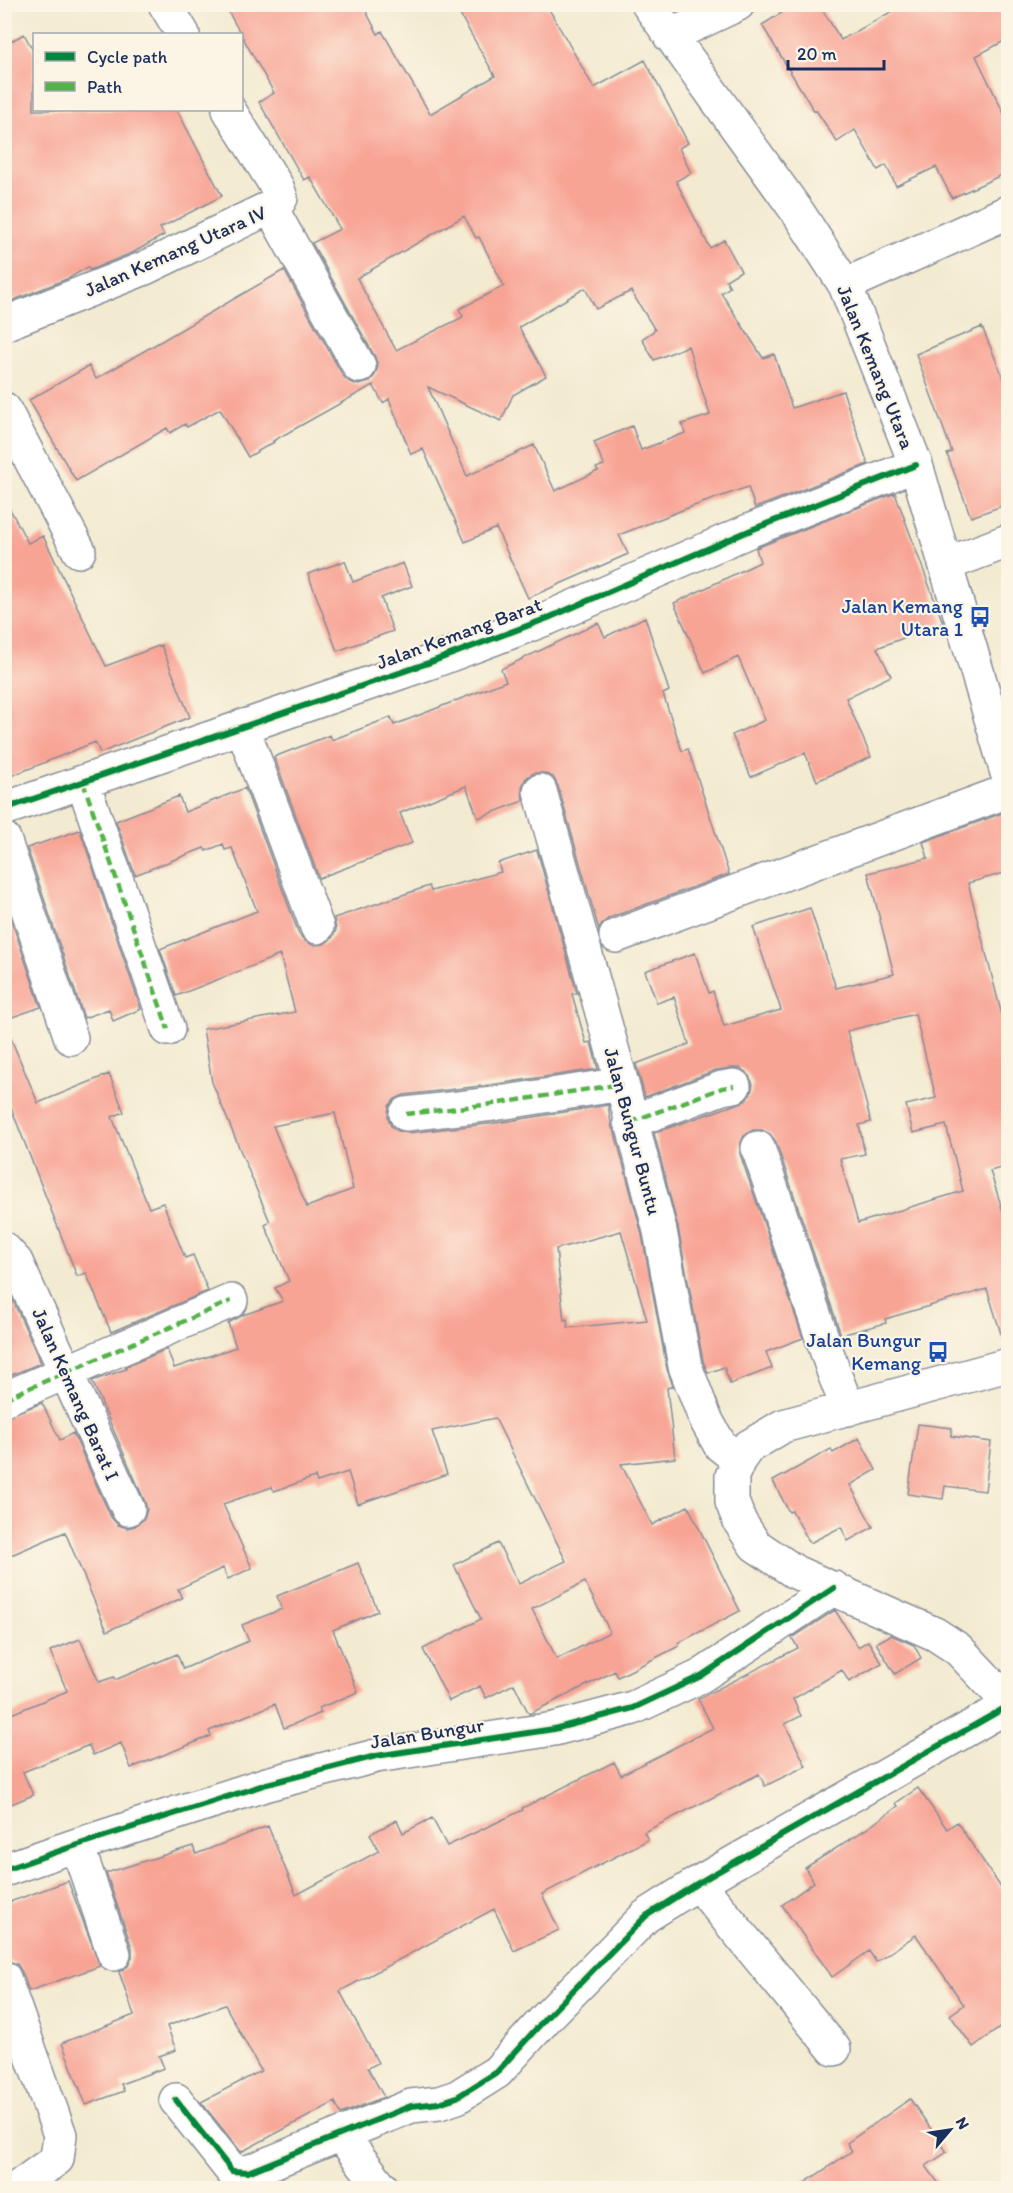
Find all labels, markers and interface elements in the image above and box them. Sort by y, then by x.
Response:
legend [33,33,243,111]
scale bar [788,33,884,71]
text: 20 m [797,43,837,65]
text: Cycle path [87,46,168,68]
text: Path [87,76,122,98]
street label: Jalan Kemang Utara IV [80,200,270,302]
street label: Jalan Kemang Utara [832,281,920,453]
street label: Jalan Kemang Barat [373,592,545,674]
place label: Jalan Kemang Utara 1 [842,594,964,641]
bus stop icon: Jalan Kemang Utara 1 [968,605,992,629]
street label: Jalan Bungur Buntu [599,1044,667,1218]
street label: Jalan Kemang Barat I [27,1304,125,1484]
place label: Jalan Bungur Kemang [807,1328,922,1375]
bus stop icon: Jalan Bungur Kemang [926,1340,950,1364]
street label: Jalan Bungur [369,1712,486,1754]
north arrow [920,2100,980,2160]
text: N [952,2114,974,2132]

